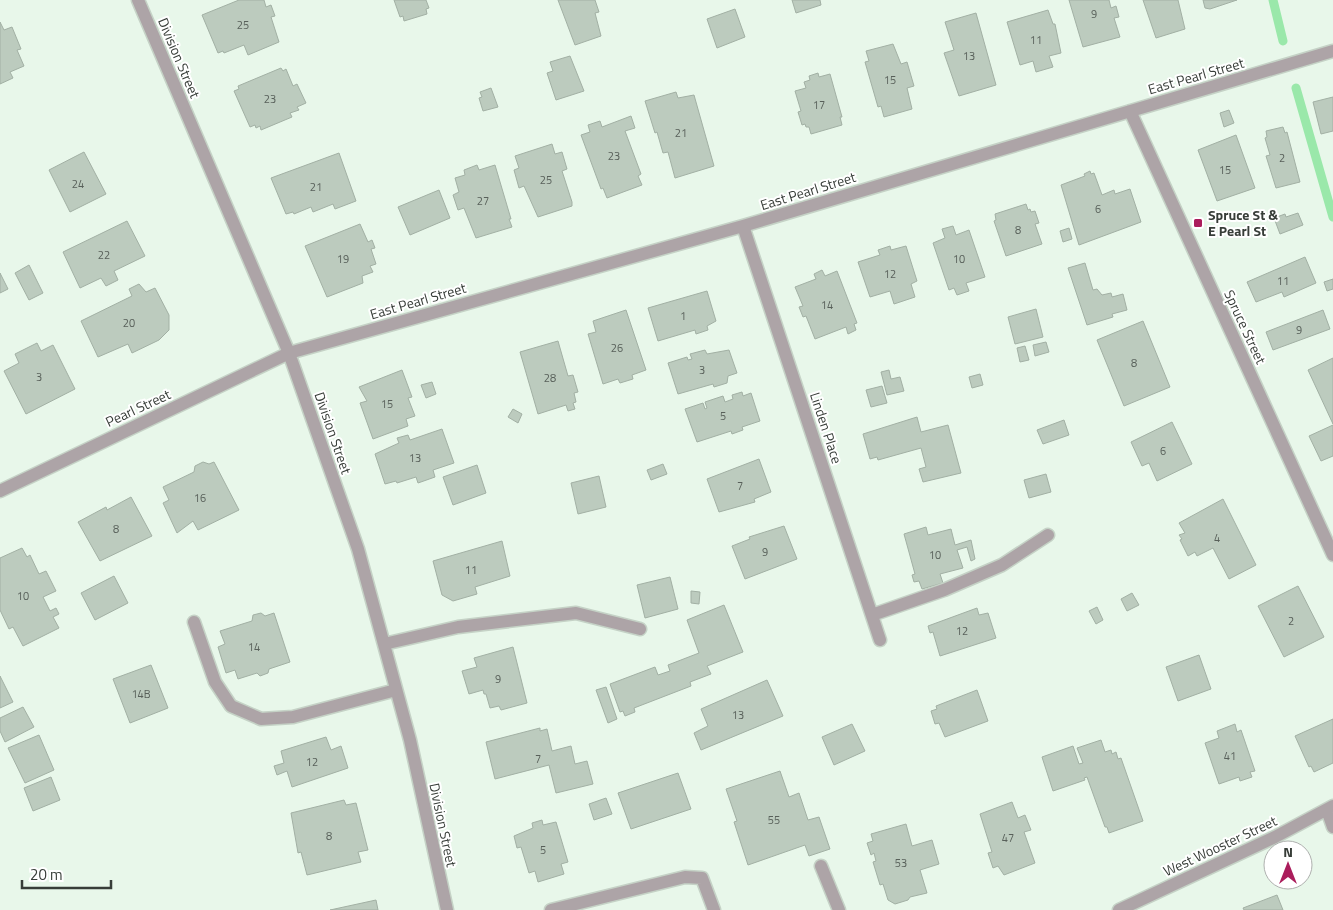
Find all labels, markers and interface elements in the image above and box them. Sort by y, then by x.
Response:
house number: 9 [1091,6,1097,22]
street label: Division Street [153,14,206,101]
house number: 25 [237,17,249,33]
house number: 11 [1030,32,1042,48]
house number: 13 [963,48,975,64]
street label: East Pearl Street [1145,52,1246,99]
house number: 15 [884,72,896,88]
house number: 23 [264,91,276,107]
house number: 17 [813,97,825,113]
house number: 21 [675,125,687,141]
house number: 23 [608,148,620,164]
house number: 2 [1279,150,1285,166]
house number: 15 [1219,162,1231,178]
street label: East Pearl Street [758,166,858,215]
house number: 25 [540,172,552,188]
house number: 24 [72,176,84,192]
house number: 21 [310,179,322,195]
house number: 27 [477,193,489,209]
house number: 6 [1095,201,1101,217]
place label: Spruce St & E Pearl St [1208,204,1278,241]
marker: Spruce St & E Pearl St [1192,217,1204,229]
house number: 8 [1015,222,1021,238]
house number: 22 [98,247,110,263]
house number: 19 [337,251,349,267]
house number: 10 [953,251,965,267]
house number: 12 [884,266,896,282]
house number: 11 [1277,273,1289,289]
street label: East Pearl Street [367,277,468,324]
street label: Spruce Street [1219,286,1272,367]
house number: 14 [821,297,833,313]
house number: 1 [680,308,686,324]
house number: 20 [123,315,135,331]
house number: 9 [1296,322,1302,338]
house number: 26 [611,340,623,356]
house number: 8 [1131,355,1137,371]
house number: 3 [699,362,705,378]
house number: 3 [36,369,42,385]
house number: 28 [544,370,556,386]
street label: Pearl Street [102,383,174,432]
street label: Division Street [310,389,357,477]
street label: Linden Place [805,389,848,466]
house number: 15 [381,396,393,412]
house number: 5 [720,408,726,424]
house number: 6 [1160,443,1166,459]
house number: 13 [409,450,421,466]
house number: 7 [737,478,743,494]
house number: 16 [194,490,206,506]
house number: 8 [113,521,119,537]
house number: 4 [1214,530,1220,546]
house number: 9 [762,544,768,560]
house number: 10 [929,547,941,563]
house number: 11 [465,562,477,578]
house number: 10 [17,588,29,604]
house number: 2 [1288,613,1294,629]
house number: 12 [956,623,968,639]
house number: 14 [248,639,260,655]
house number: 9 [495,671,501,687]
house number: 14B [131,686,151,702]
house number: 13 [732,707,744,723]
house number: 41 [1224,748,1236,764]
house number: 7 [535,751,541,767]
house number: 12 [306,754,318,770]
street label: Division Street [424,781,463,869]
street label: West Wooster Street [1160,810,1280,881]
house number: 55 [768,812,780,828]
house number: 8 [326,828,332,844]
house number: 47 [1002,830,1014,846]
north arrow [1263,840,1313,890]
text: N [1283,841,1293,862]
house number: 5 [540,842,546,858]
house number: 53 [895,855,907,871]
scale bar [22,858,111,890]
text: 20 m [30,863,63,886]

